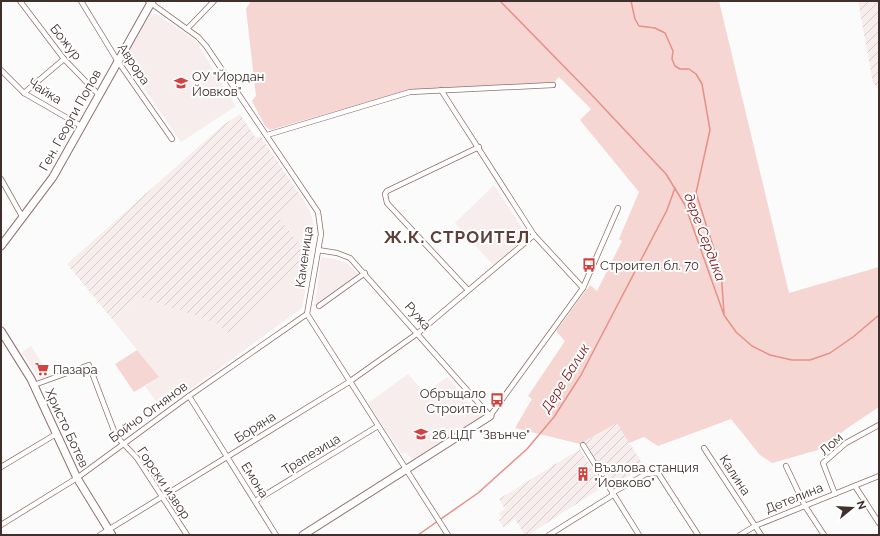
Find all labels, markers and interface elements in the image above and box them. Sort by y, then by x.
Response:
street label: Божур [47,21,85,63]
street label: Аврора [115,40,153,88]
street label: Ген. Георги Попов [36,67,104,173]
place label: ОУ "Йордан Йовков" [192,69,264,99]
street label: Чайка [25,75,65,107]
school or university icon: ОУ "Йордан Йовков" [173,75,189,91]
water label: дере Сердика [681,191,729,283]
street label: Каменица [292,225,316,289]
district label: Ж.К. СТРОИТЕЛ [384,227,530,247]
bus stop icon: Строител бл. 70 [581,257,597,273]
place label: Строител бл. 70 [600,258,699,273]
street label: Ружа [402,299,434,333]
water label: Дере Балик [537,341,592,416]
supermarket icon: Пазара [34,361,50,377]
place label: Пазара [53,362,98,377]
street label: Бойчо Огнянов [106,379,190,445]
street label: Христо Ботев [42,386,92,470]
place label: Обръщало Строител [420,386,486,416]
bus stop icon: Обръщало Строител [489,392,505,408]
street label: Боряна [232,409,278,445]
school or university icon: 26 ЦДГ "Звънче" [413,426,429,442]
place label: 26 ЦДГ "Звънче" [432,427,530,442]
street label: Лом [816,430,846,458]
street label: Трапезица [279,431,343,477]
street label: Горски извор [134,444,194,522]
street label: Калина [716,452,754,498]
street label: Емона [238,459,272,501]
place label: Възлова станция "Йовково" [594,460,699,490]
building icon: Възлова станция "Йовково" [575,466,591,482]
street label: Детелина [763,480,825,516]
north arrow [832,488,872,528]
text: N [854,499,869,511]

